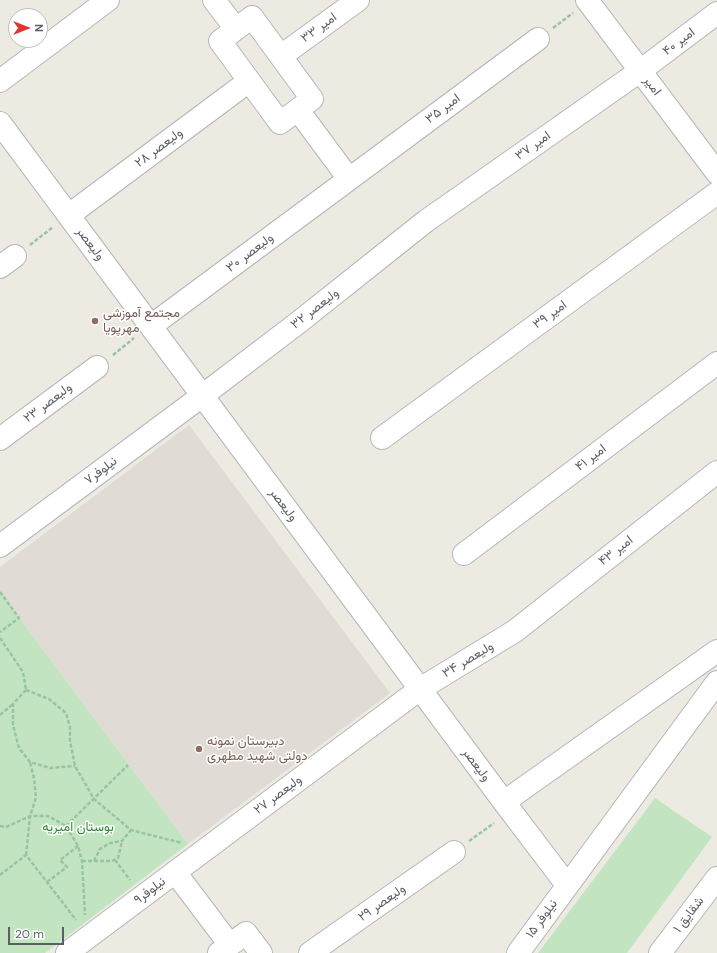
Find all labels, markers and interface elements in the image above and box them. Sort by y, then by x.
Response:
north arrow [8,8,48,48]
street label: امیر ۳۳ [298,10,340,46]
text: N [32,24,46,32]
street label: امیر ۴۰ [660,25,698,59]
street label: امیر [640,73,664,99]
street label: امیر ۳۵ [422,91,464,127]
street label: ولیعصر ۲۸ [132,125,186,171]
street label: امیر ۳۷ [512,128,554,164]
street label: ولیعصر [72,224,108,264]
street label: ولیعصر ۳۰ [223,230,277,276]
street label: ولیعصر ۳۲ [288,285,342,333]
street label: امیر ۳۹ [530,297,570,333]
place label: مجتمع آموزشی مهرپویا [103,306,180,337]
marker: مجتمع آموزشی مهرپویا [90,316,100,326]
street label: ولیعصر ۲۳ [21,380,75,426]
street label: امیر ۴۱ [572,441,610,475]
street label: نیلوفر۷ [82,454,120,488]
street label: ولیعصر [265,485,301,525]
street label: امیر ۴۳ [596,533,636,569]
street label: ولیعصر ۳۴ [439,639,497,681]
place label: دبیرستان نمونه دولتی شهید مطهری [207,734,307,765]
marker: دبیرستان نمونه دولتی شهید مطهری [194,744,204,754]
street label: ولیعصر [458,745,494,785]
street label: ولیعصر ۲۷ [251,772,305,818]
park label: بوستان امیریه [42,820,114,836]
street label: نیلوفر۹ [131,874,169,908]
street label: ولیعصر ۲۹ [355,881,409,925]
street label: شقایق ۱ [670,894,708,936]
street label: نیلوفر ۱۵ [523,897,561,941]
scale bar [10,919,66,945]
text: 20 m [15,926,44,942]

